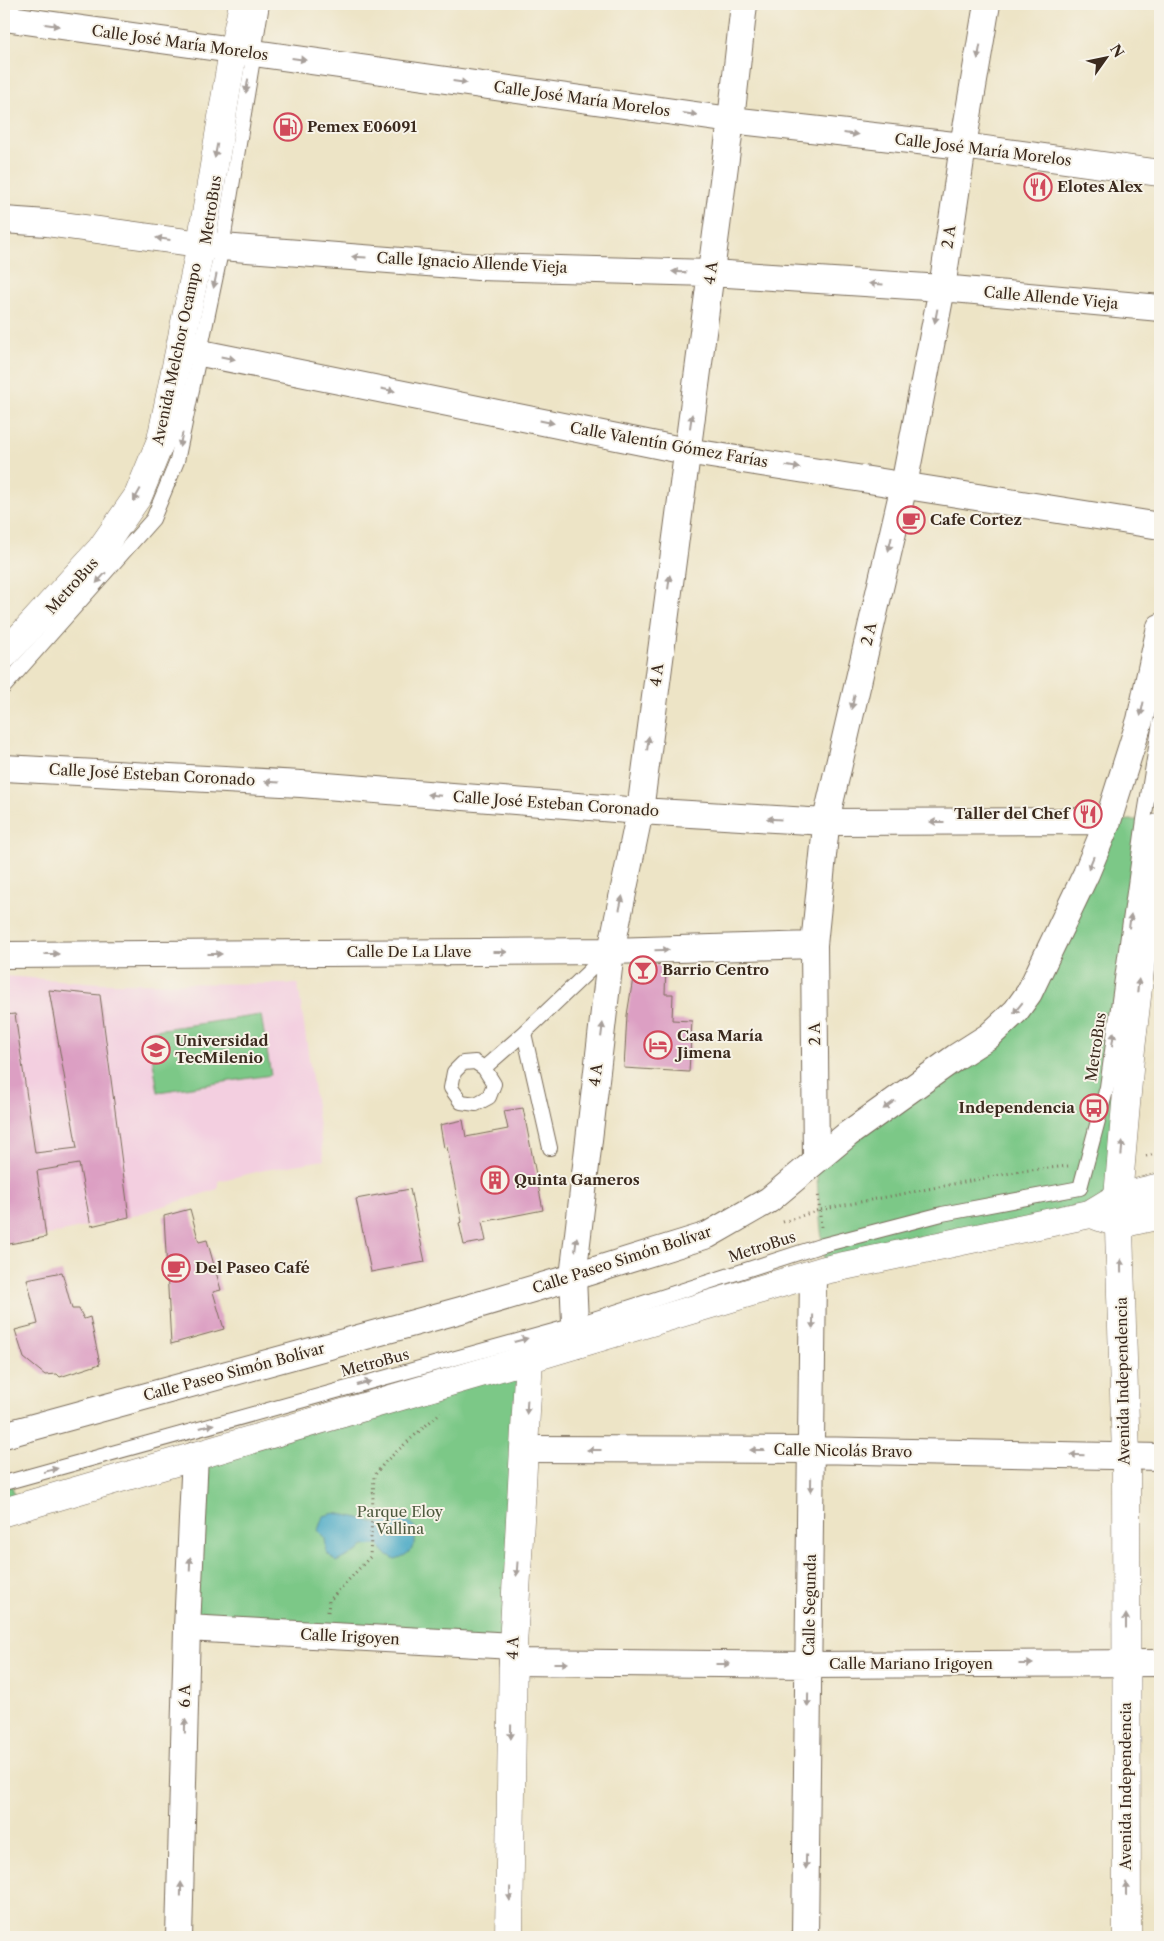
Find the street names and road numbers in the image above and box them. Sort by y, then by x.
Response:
street label: Calle José María Morelos [90,21,270,64]
street label: Calle José María Morelos [492,77,672,120]
street label: Calle José María Morelos [893,129,1073,170]
street label: MetroBus [196,174,225,246]
street label: 2 A [937,223,960,250]
street label: Calle Ignacio Allende Vieja [376,248,568,277]
street label: 4 A [699,259,722,286]
street label: Avenida Melchor Ocampo [148,261,205,448]
street label: Calle Allende Vieja [983,282,1119,313]
street label: Calle Valentín Gómez Farías [569,418,770,471]
street label: MetroBus [41,553,102,618]
street label: 2 A [857,620,881,647]
street label: 4 A [646,661,667,688]
street label: Calle José Esteban Coronado [48,760,256,789]
street label: Calle José Esteban Coronado [452,787,660,820]
street label: Calle De La Llave [347,942,471,961]
street label: MetroBus [1081,1011,1110,1083]
street label: 2 A [805,1021,824,1046]
street label: 4 A [585,1061,606,1088]
street label: Calle Paseo Simón Bolívar [530,1221,714,1297]
street label: MetroBus [726,1227,798,1266]
street label: Avenida Independencia [1112,1297,1133,1466]
street label: Calle Paseo Simón Bolívar [141,1338,327,1405]
street label: MetroBus [339,1344,411,1381]
street label: Calle Nicolás Bravo [774,1440,913,1461]
street label: Calle Segunda [799,1554,820,1656]
street label: Calle Irigoyen [300,1624,401,1649]
street label: 4 A [502,1635,523,1660]
street label: Calle Mariano Irigoyen [829,1654,994,1673]
street label: 6 A [175,1683,194,1708]
street label: Avenida Independencia [1116,1702,1135,1871]

